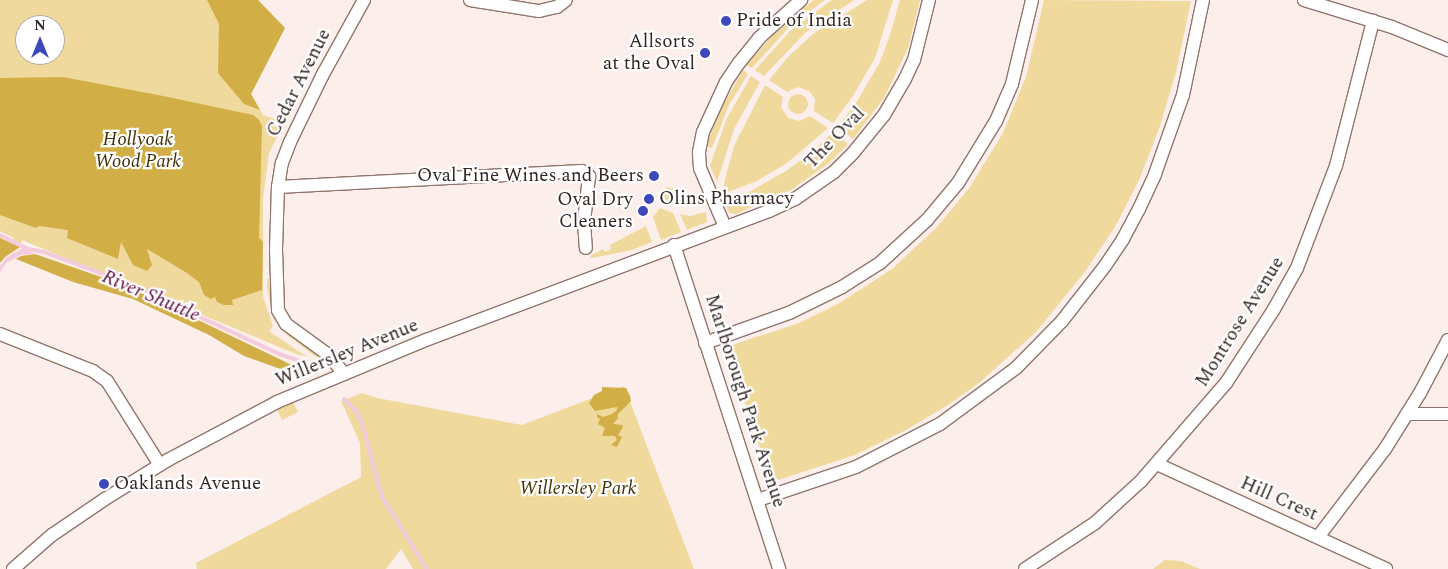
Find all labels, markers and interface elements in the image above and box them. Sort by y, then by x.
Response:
place label: Pride of India [736,10,852,32]
north arrow [15,15,65,65]
text: N [34,15,46,36]
marker: Pride of India [720,15,732,27]
street label: Cedar Avenue [262,25,336,141]
place label: Allsorts at the Oval [603,31,695,75]
marker: Allsorts at the Oval [699,47,711,59]
street label: The Oval [800,102,870,174]
park label: Hollyoak Wood Park [95,129,181,173]
place label: Oval Fine Wines and Beers [417,165,644,187]
marker: Oval Fine Wines and Beers [648,170,660,182]
place label: Olins Pharmacy [659,188,794,210]
place label: Oval Dry Cleaners [557,189,633,233]
marker: Olins Pharmacy [643,193,655,205]
marker: Oval Dry Cleaners [637,205,649,217]
street label: Montrose Avenue [1191,253,1289,391]
water label: River Shuttle [98,265,204,327]
street label: Marlborough Park Avenue [700,292,790,510]
street label: Willersley Avenue [272,314,422,392]
street label: Hill Crest [1237,472,1321,526]
place label: Oaklands Avenue [114,473,261,495]
marker: Oaklands Avenue [98,478,110,490]
park label: Willersley Park [519,478,637,500]

